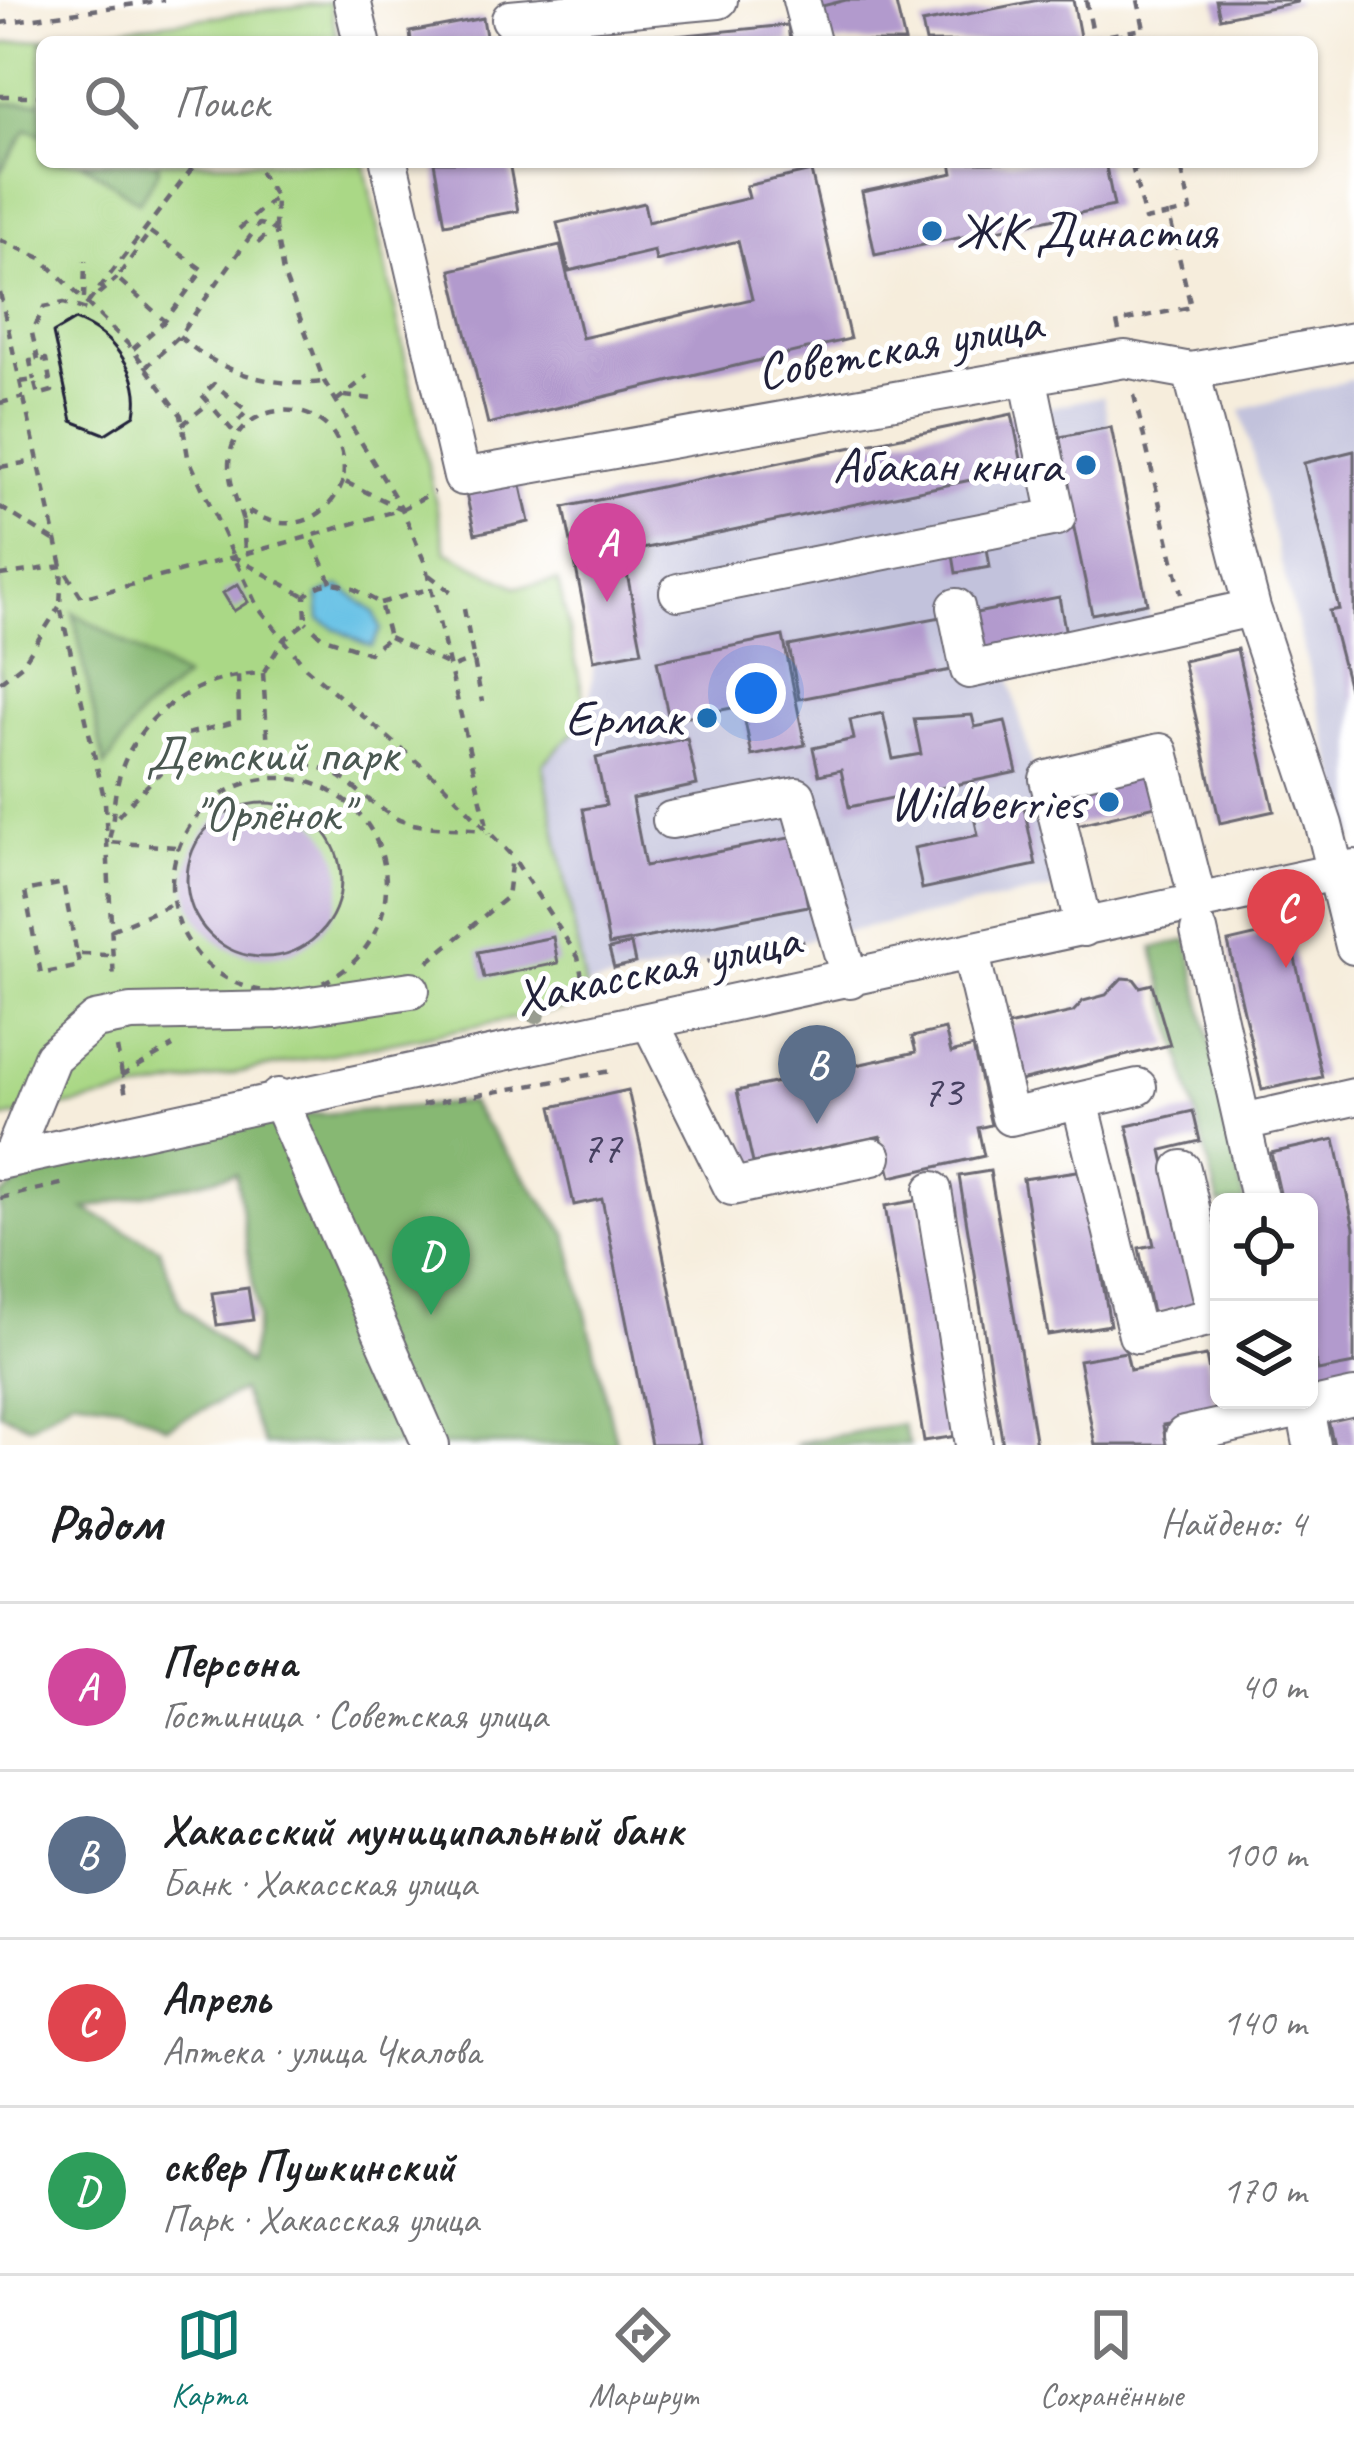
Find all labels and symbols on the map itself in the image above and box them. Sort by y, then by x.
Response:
place label: ЖК Династия [956,199,1219,263]
marker: ЖК Династия [919,218,945,244]
street label: Советская улица [752,290,1050,403]
place label: Абакан книга [833,433,1066,497]
marker: Абакан книга [1073,452,1099,478]
pin: A [568,503,646,602]
your location [726,663,786,723]
place label: Ермак [565,686,686,750]
marker: Ермак [694,705,720,731]
park label: Детский парк "Орлёнок" [146,722,402,845]
place label: Wildberries [890,770,1090,834]
marker: Wildberries [1096,789,1122,815]
pin: C [1247,869,1325,968]
street label: Хакасская улица [509,906,809,1029]
pin: B [778,1025,856,1124]
house number: 73 [922,1063,965,1120]
house number: 77 [581,1119,624,1176]
pin: D [392,1216,470,1315]

